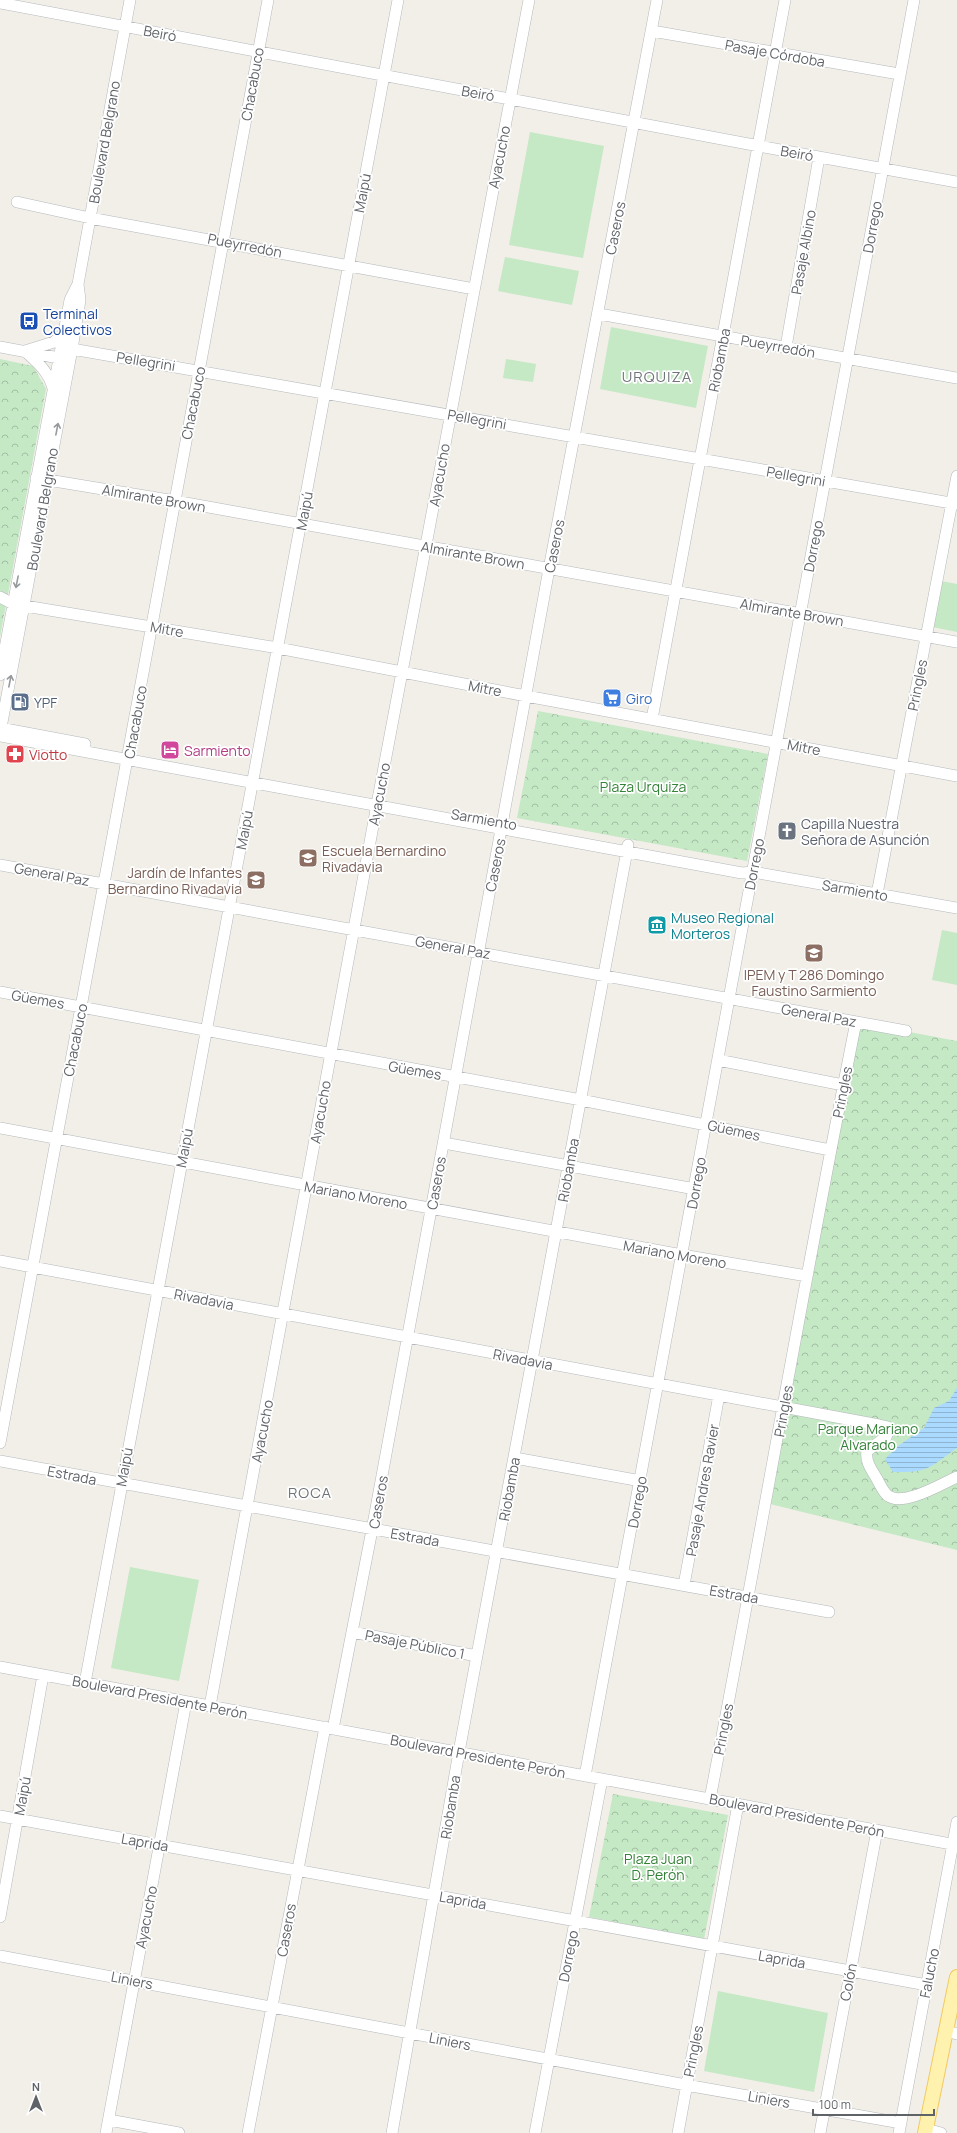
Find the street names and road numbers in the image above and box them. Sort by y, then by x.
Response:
street label: Beiró [142,21,178,45]
street label: Pasaje Córdoba [723,35,827,71]
street label: Chacabuco [236,46,268,122]
street label: Boulevard Belgrano [84,79,124,205]
street label: Beiró [460,81,496,105]
street label: Ayacucho [484,124,514,190]
street label: Beiró [779,141,815,165]
street label: Maipú [349,172,375,214]
street label: Caseros [601,200,629,256]
street label: Dorrego [858,200,886,254]
street label: Pasaje Albino [786,208,820,296]
street label: Pueyrredón [206,228,284,262]
street label: Riobamba [704,327,734,393]
street label: Pueyrredón [739,330,817,362]
street label: Pellegrini [115,347,177,375]
street label: Chacabuco [177,365,209,441]
street label: Pellegrini [446,404,508,434]
street label: Ayacucho [424,442,454,508]
street label: Boulevard Belgrano [22,446,62,572]
street label: Pellegrini [765,461,827,491]
street label: Almirante Brown [101,480,207,516]
street label: Maipú [291,490,317,532]
street label: Caseros [540,518,568,574]
street label: Dorrego [799,518,827,574]
street label: Almirante Brown [420,537,526,573]
street label: Almirante Brown [739,594,845,630]
street label: Mitre [149,617,185,641]
street label: Pringles [903,658,931,712]
street label: Mitre [467,675,503,701]
street label: Chacabuco [119,684,151,760]
street label: Mitre [786,734,822,760]
street label: Ayacucho [364,761,394,827]
street label: Sarmiento [450,804,518,834]
street label: Maipú [231,809,257,851]
street label: Dorrego [740,836,768,892]
street label: Caseros [481,837,509,893]
street label: General Paz [13,858,91,890]
street label: Sarmiento [821,875,889,905]
street label: General Paz [414,931,492,963]
street label: Güemes [10,985,66,1013]
street label: General Paz [780,999,858,1031]
street label: Chacabuco [59,1002,91,1078]
street label: Güemes [387,1056,443,1084]
street label: Pringles [828,1065,856,1119]
street label: Ayacucho [305,1079,335,1145]
street label: Güemes [706,1115,762,1145]
street label: Maipú [171,1127,197,1169]
street label: Riobamba [553,1137,583,1203]
street label: Caseros [422,1155,450,1211]
street label: Dorrego [682,1156,710,1210]
street label: Mariano Moreno [303,1177,409,1213]
street label: Mariano Moreno [622,1236,728,1272]
street label: Rivadavia [172,1284,236,1314]
street label: Rivadavia [491,1344,555,1374]
street label: Pringles [769,1384,797,1438]
street label: Ayacucho [247,1398,277,1464]
street label: Pasaje Andres Ravier [681,1422,723,1558]
street label: Maipú [111,1446,137,1488]
street label: Riobamba [494,1456,524,1522]
street label: Estrada [46,1461,98,1489]
street label: Caseros [364,1474,392,1530]
street label: Dorrego [623,1475,651,1529]
street label: Estrada [389,1523,441,1551]
street label: Estrada [708,1580,760,1608]
street label: Pasaje Público 1 [364,1625,466,1663]
street label: Boulevard Presidente Perón [71,1671,249,1723]
street label: Pringles [709,1702,737,1756]
street label: Boulevard Presidente Perón [389,1730,567,1782]
street label: Riobamba [436,1774,464,1840]
street label: Maipú [9,1775,35,1817]
street label: Boulevard Presidente Perón [708,1789,886,1841]
street label: Laprida [120,1829,170,1855]
street label: Ayacucho [131,1884,161,1950]
street label: Laprida [438,1887,488,1913]
street label: Caseros [272,1902,300,1958]
street label: Dorrego [554,1928,582,1984]
street label: Laprida [757,1946,807,1972]
street label: Falucho [915,1946,943,2000]
street label: Colón [835,1961,861,2003]
street label: Liniers [109,1967,155,1993]
street label: Pringles [679,2024,707,2078]
street label: Liniers [427,2028,473,2054]
street label: Liniers [747,2086,791,2112]

